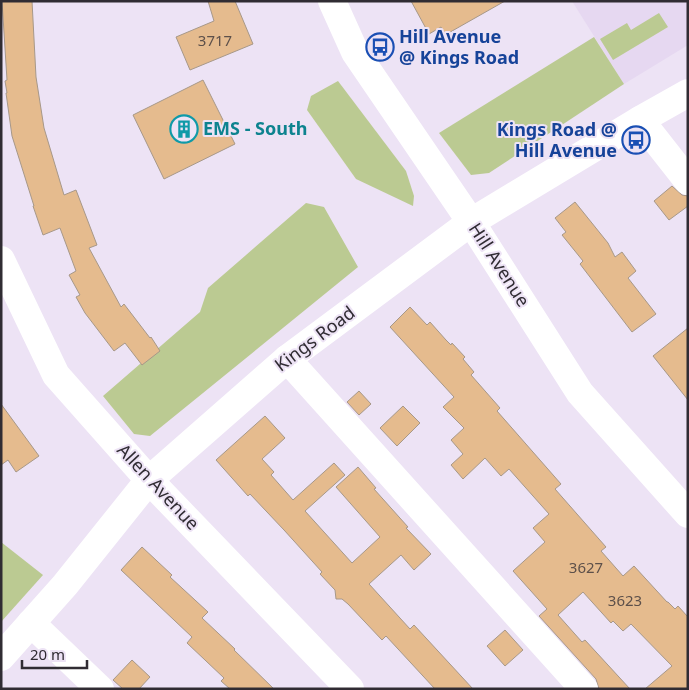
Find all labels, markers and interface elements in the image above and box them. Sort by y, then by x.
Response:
place label: Hill Avenue @ Kings Road [399,24,519,69]
house number: 3717 [198,30,232,50]
bus stop icon: Hill Avenue @ Kings Road [365,32,395,62]
building icon: EMS - South [169,114,199,144]
place label: EMS - South [203,116,307,140]
place label: Kings Road @ Hill Avenue [497,117,617,162]
bus stop icon: Kings Road @ Hill Avenue [621,125,651,155]
street label: Hill Avenue [464,218,536,311]
street label: Kings Road [269,300,359,376]
street label: Allen Avenue [112,438,205,535]
house number: 3627 [569,557,603,577]
house number: 3623 [608,590,642,610]
scale bar [22,638,88,670]
text: 20 m [30,644,65,664]

